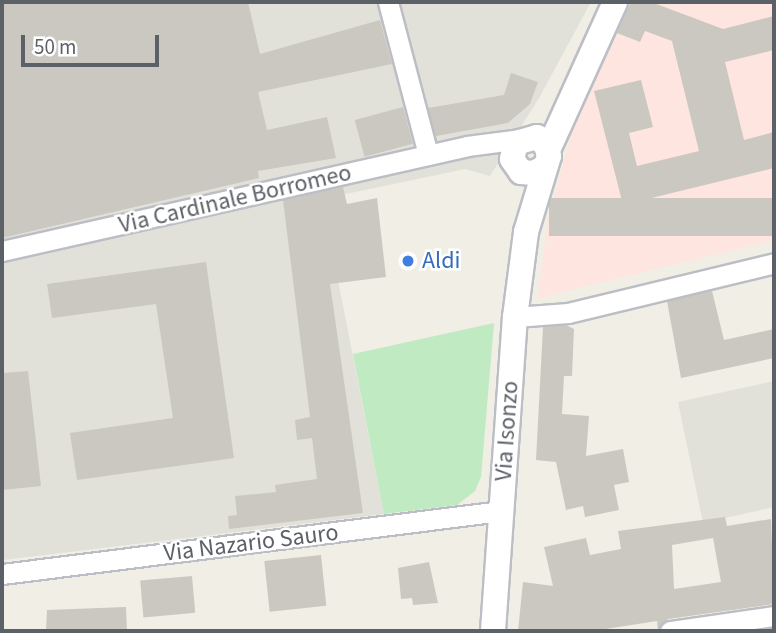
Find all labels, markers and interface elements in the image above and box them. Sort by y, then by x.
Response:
scale bar [24,21,163,65]
text: 50 m [34,32,76,62]
street label: Via Cardinale Borromeo [116,158,354,240]
place label: Aldi [422,247,460,275]
marker: Aldi [400,253,416,269]
street label: Via Isonzo [489,380,525,482]
street label: Via Nazario Sauro [162,518,340,568]

